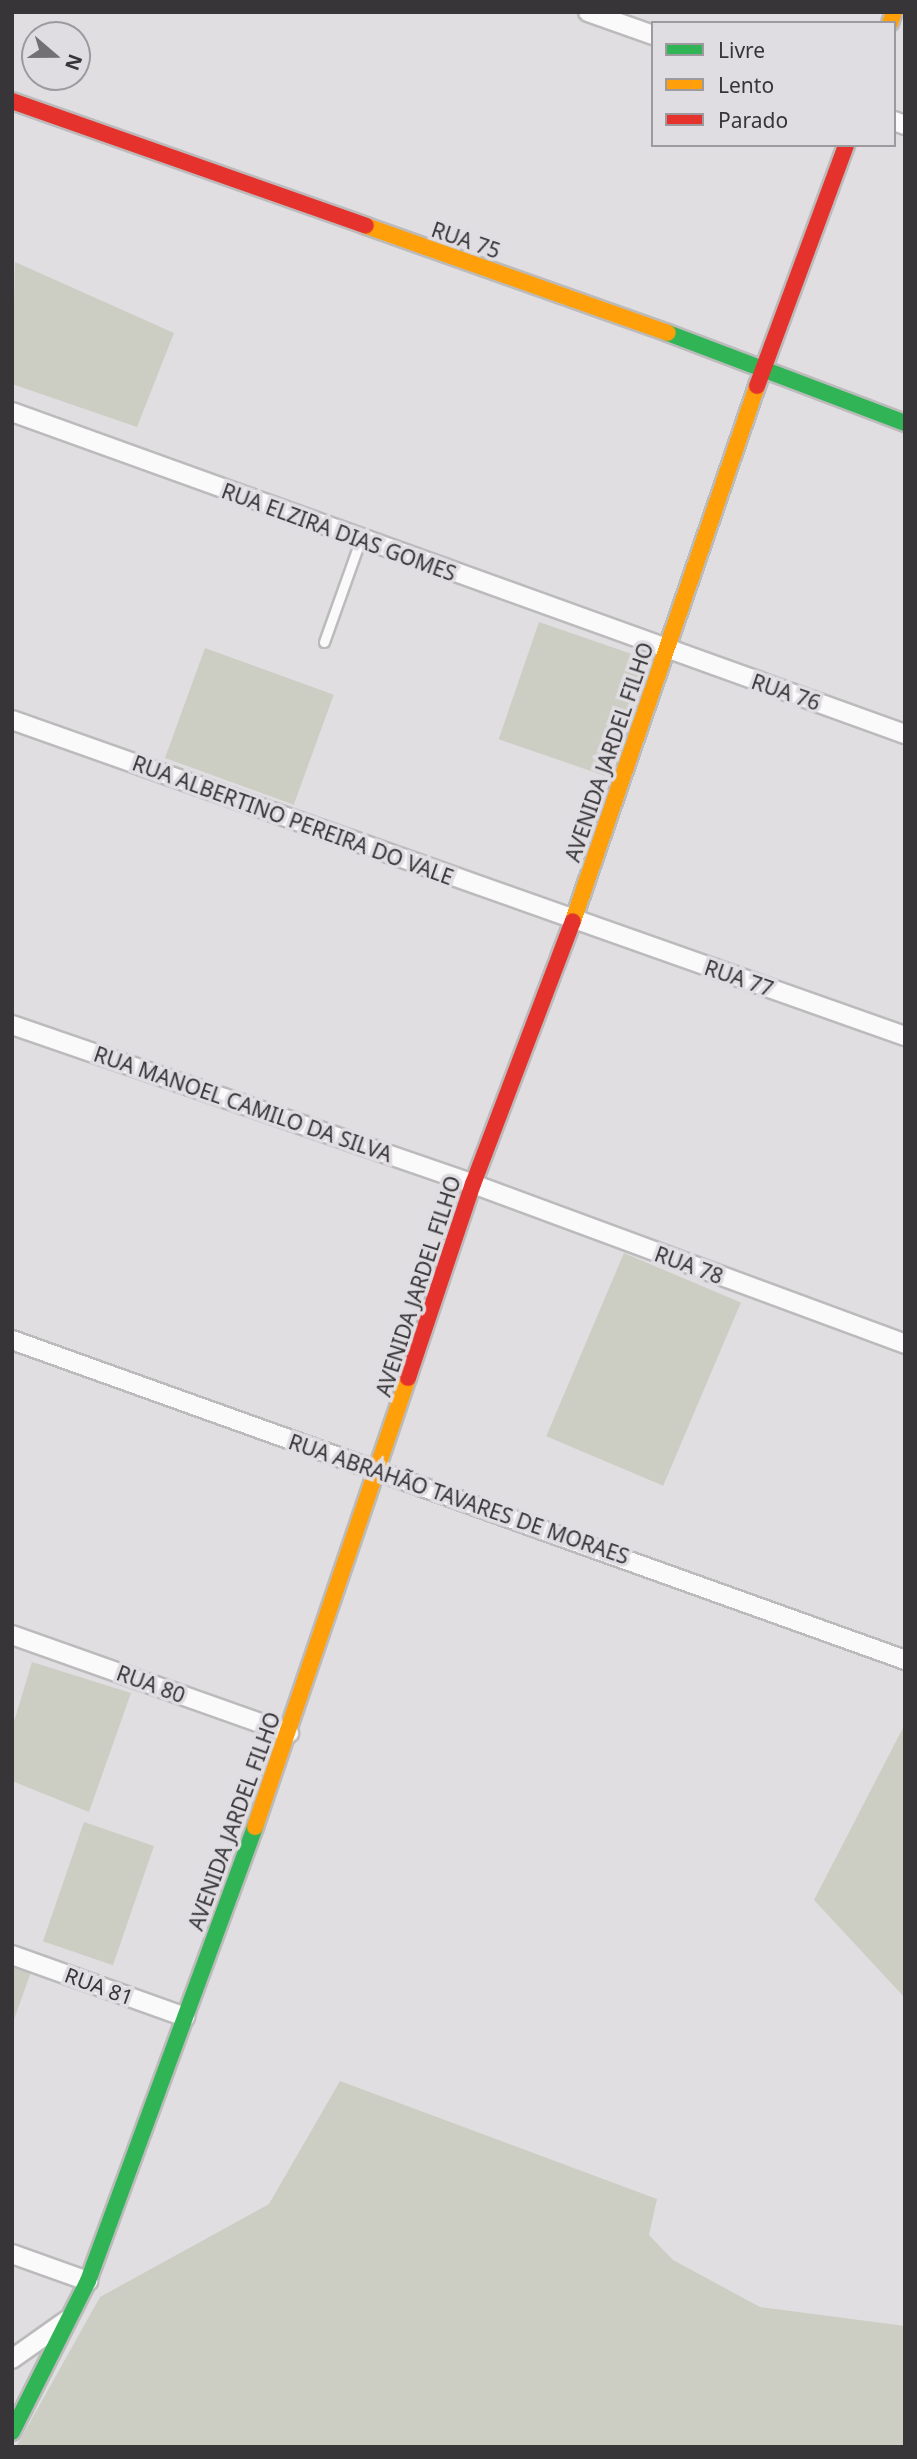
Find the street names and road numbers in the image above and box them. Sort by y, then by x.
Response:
street label: RUA 75 [428,217,504,263]
street label: RUA ELZIRA DIAS GOMES [218,478,460,586]
street label: AVENIDA JARDEL FILHO [560,639,658,865]
street label: RUA 76 [748,669,824,715]
street label: RUA ALBERTINO PEREIRA DO VALE [129,750,457,890]
street label: RUA 77 [701,955,777,1001]
street label: RUA MANOEL CAMILO DA SILVA [91,1041,395,1167]
street label: AVENIDA JARDEL FILHO [370,1173,466,1399]
street label: RUA 78 [651,1241,727,1289]
street label: RUA ABRAHÃO TAVARES DE MORAES [285,1429,633,1569]
street label: RUA 80 [113,1660,189,1708]
street label: AVENIDA JARDEL FILHO [183,1708,285,1934]
street label: RUA 81 [61,1962,137,2010]

